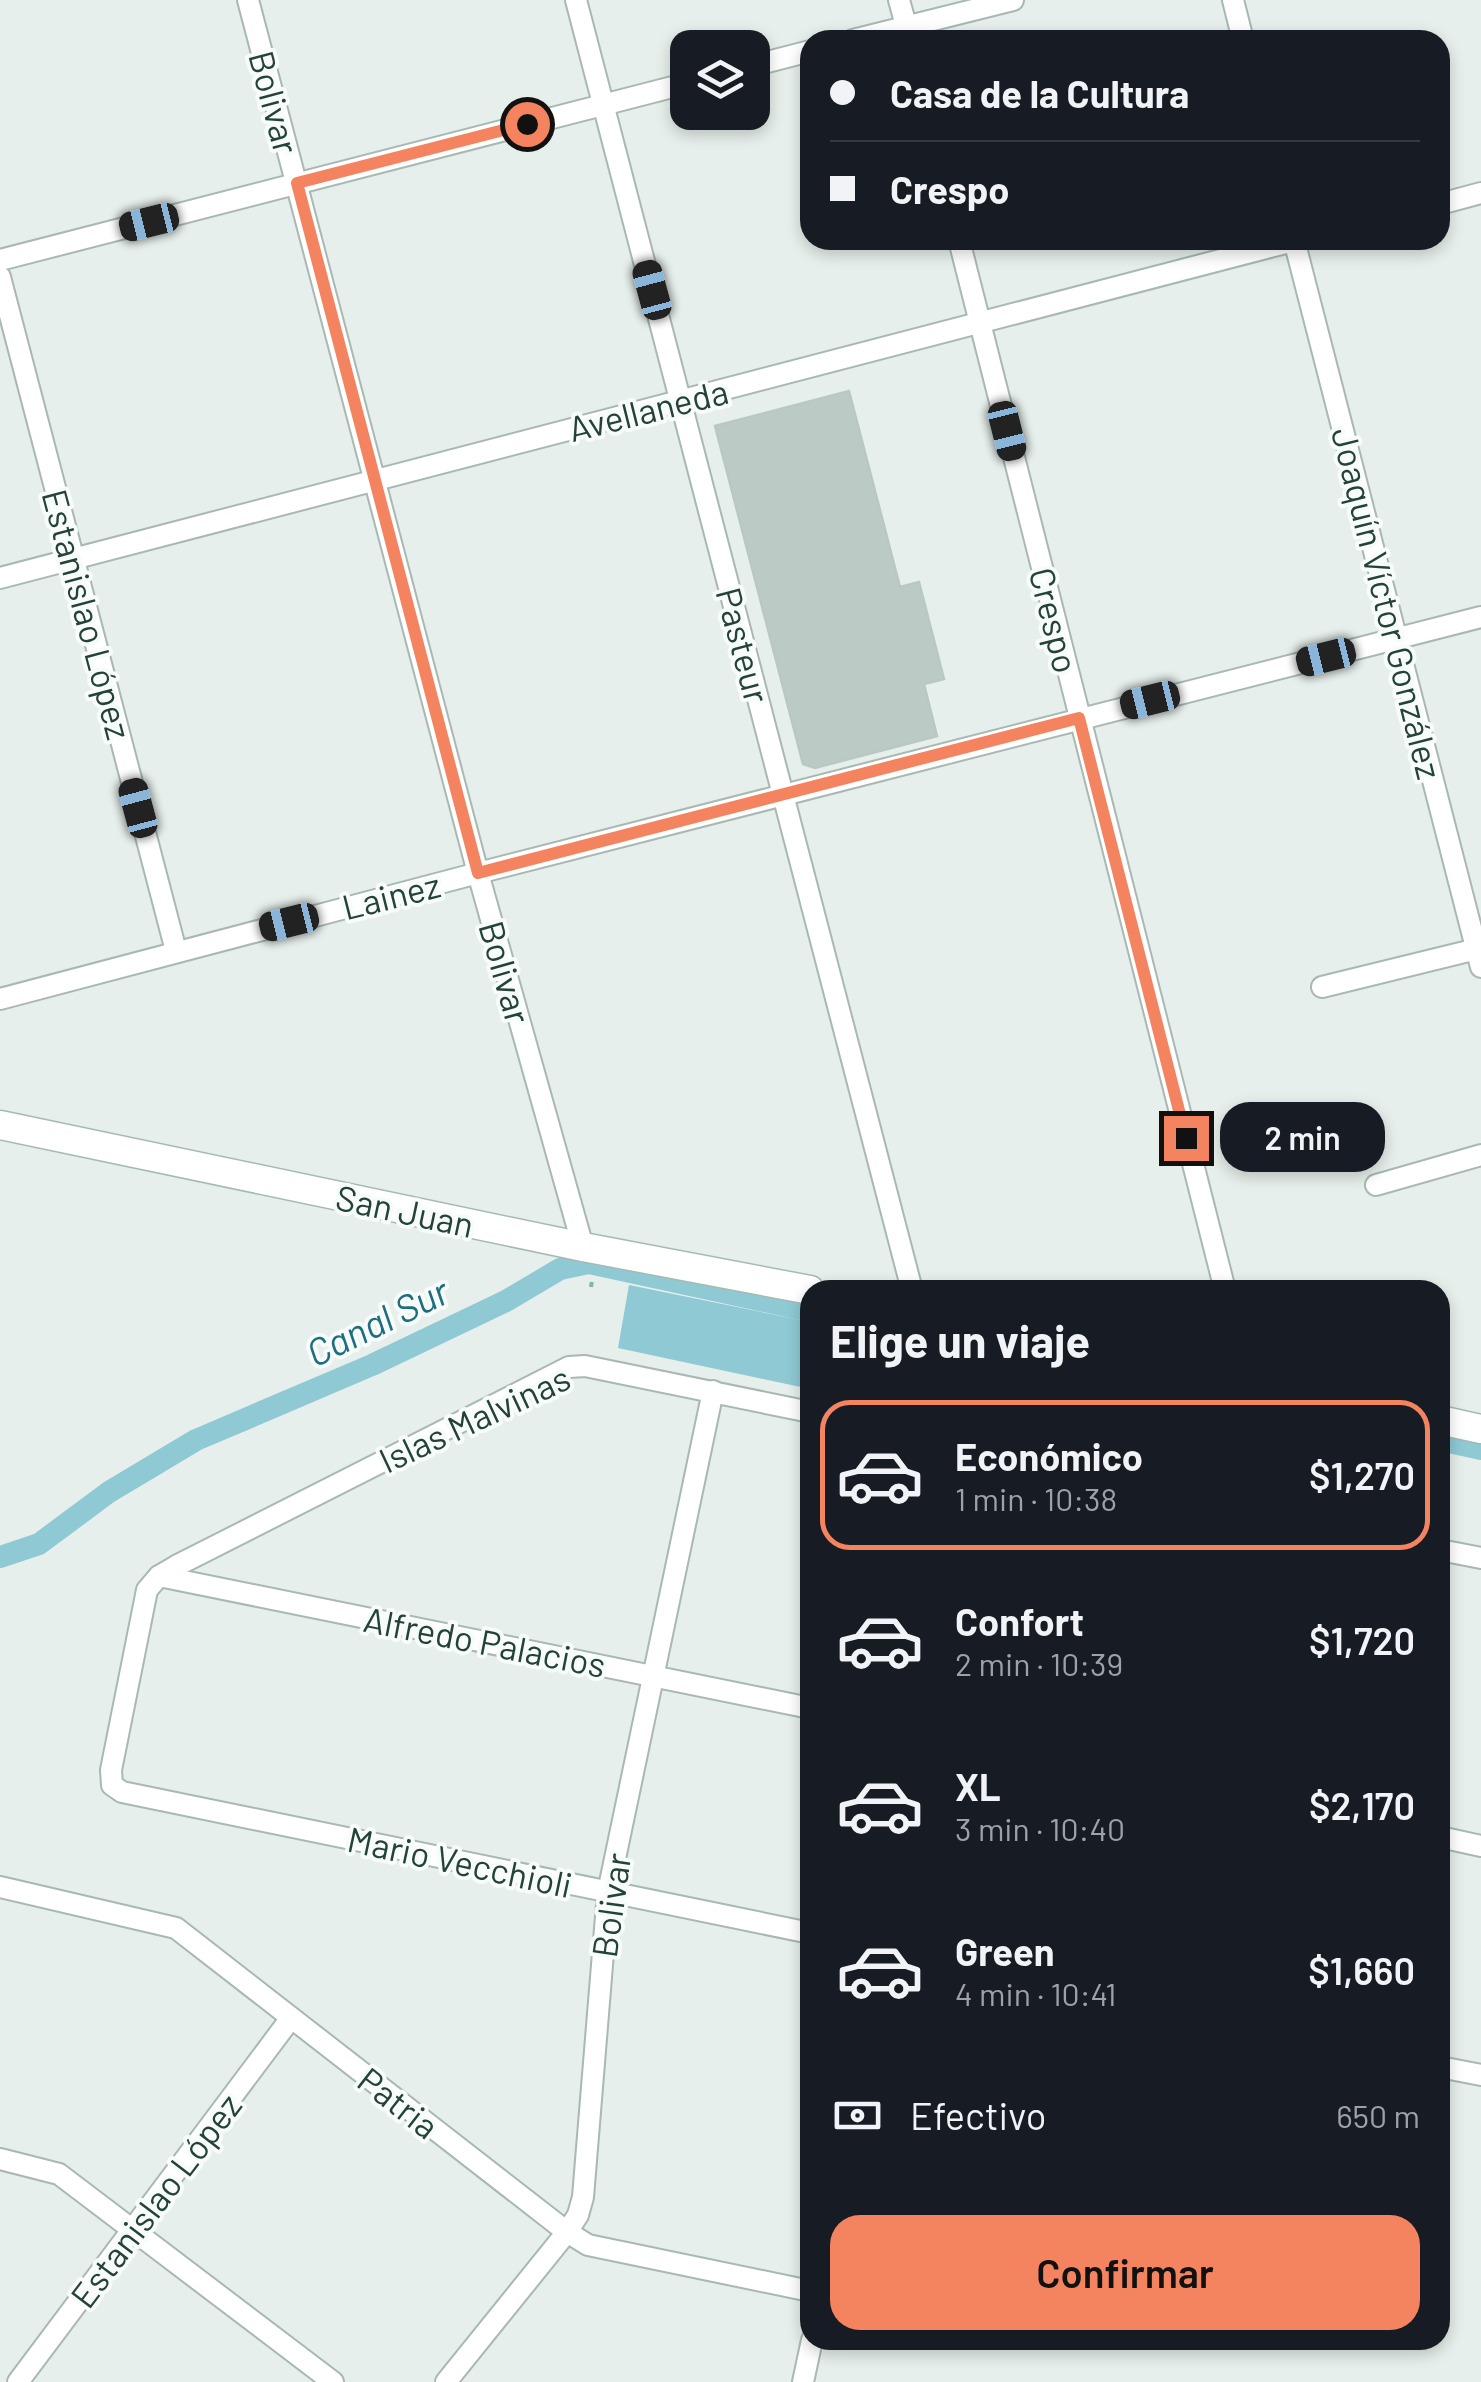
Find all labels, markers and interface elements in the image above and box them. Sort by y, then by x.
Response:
map controls [670,30,770,130]
button: layers [670,30,770,130]
street label: Bolivar [241,46,309,158]
text: Casa de la Cultura [890,70,1189,116]
route start [505,102,550,147]
text: Crespo [890,166,1009,212]
car [116,200,182,244]
car [630,257,674,323]
street label: Avellaneda [564,369,732,449]
car [985,398,1029,464]
street label: Joaquín Víctor González [1324,423,1452,783]
street label: Estanislao López [34,484,142,744]
street label: Crespo [1022,563,1088,677]
street label: Pasteur [708,583,780,708]
car [1293,635,1359,679]
car [1117,678,1183,722]
car [116,775,160,841]
street label: Lainez [338,863,444,927]
car [256,900,322,944]
street label: Bolivar [471,916,541,1028]
callout: 2 min [1221,1103,1386,1173]
route end [1164,1116,1209,1161]
text: 2 min [1264,1118,1341,1156]
street label: San Juan [332,1175,478,1245]
water label: Canal Sur [298,1266,457,1375]
text: Elige un viaje [830,1313,1090,1367]
street label: Islas Malvinas [372,1355,576,1481]
icon: car [835,1430,925,1520]
text: Económico [955,1433,1143,1479]
text: $1,270 [1309,1452,1415,1498]
text: 1 min · 10:38 [955,1479,1117,1517]
icon: car [835,1595,925,1685]
street label: Alfredo Palacios [360,1597,610,1685]
text: Confort [955,1598,1084,1644]
text: $1,720 [1309,1617,1415,1663]
text: 2 min · 10:39 [955,1644,1123,1682]
icon: car [835,1760,925,1850]
text: XL [955,1763,1001,1809]
text: $2,170 [1309,1782,1415,1828]
text: 3 min · 10:40 [955,1809,1125,1847]
street label: Mario Vecchioli [344,1817,576,1905]
street label: Bolivar [582,1850,638,1960]
icon: car [835,1925,925,2015]
text: Green [955,1928,1055,1974]
text: $1,660 [1308,1947,1415,1993]
text: 4 min · 10:41 [955,1974,1116,2012]
street label: Patria [350,2058,448,2146]
street label: Estanislao López [61,2085,249,2315]
icon: cash [830,2088,885,2143]
text: Efectivo [910,2092,1046,2138]
text: 650 m [1336,2096,1420,2134]
button: Confirmar [830,2215,1420,2330]

